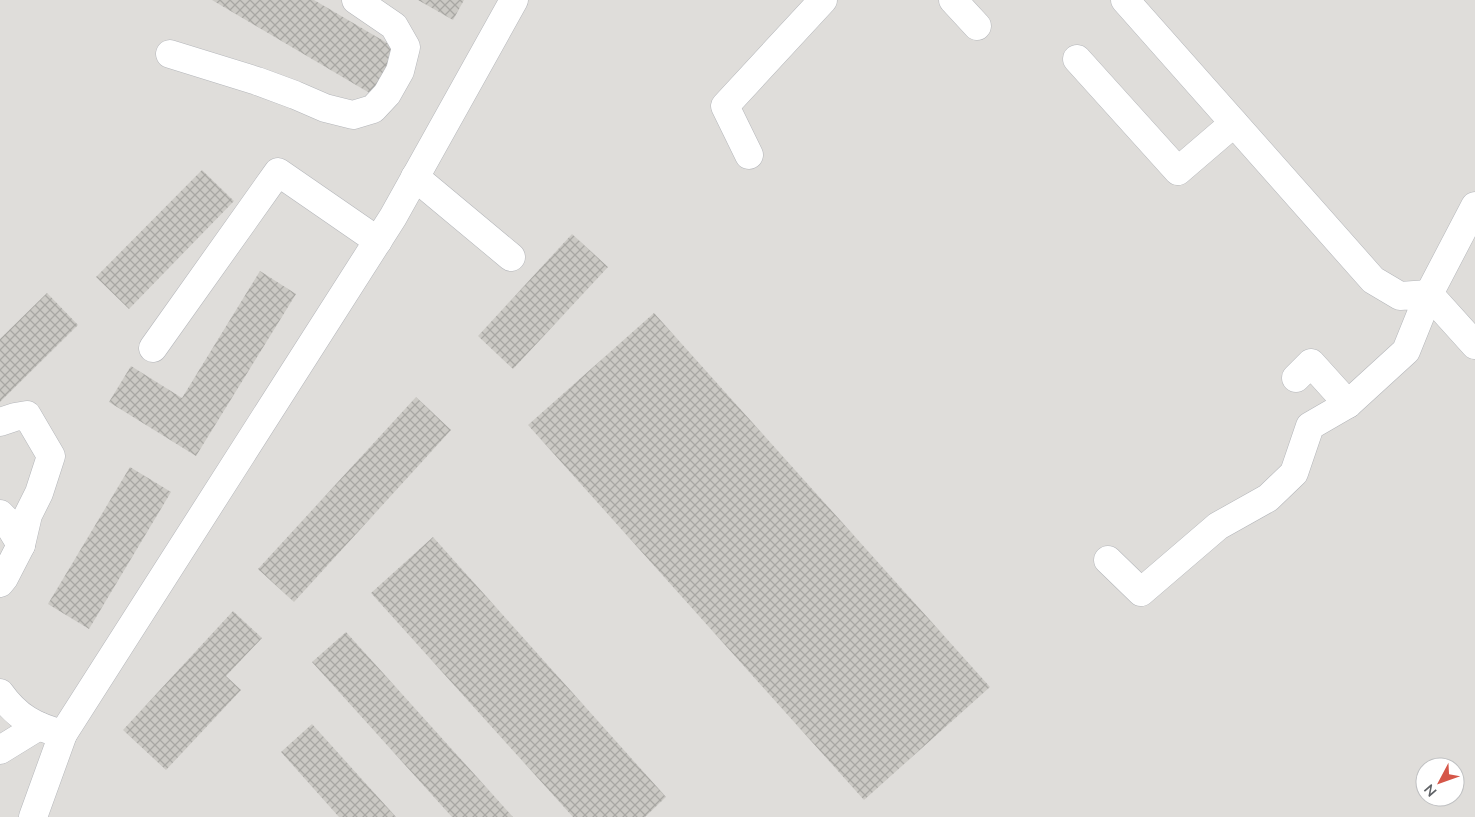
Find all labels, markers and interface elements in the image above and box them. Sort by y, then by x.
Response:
north arrow [1415,757,1465,807]
text: N [1420,781,1440,800]

